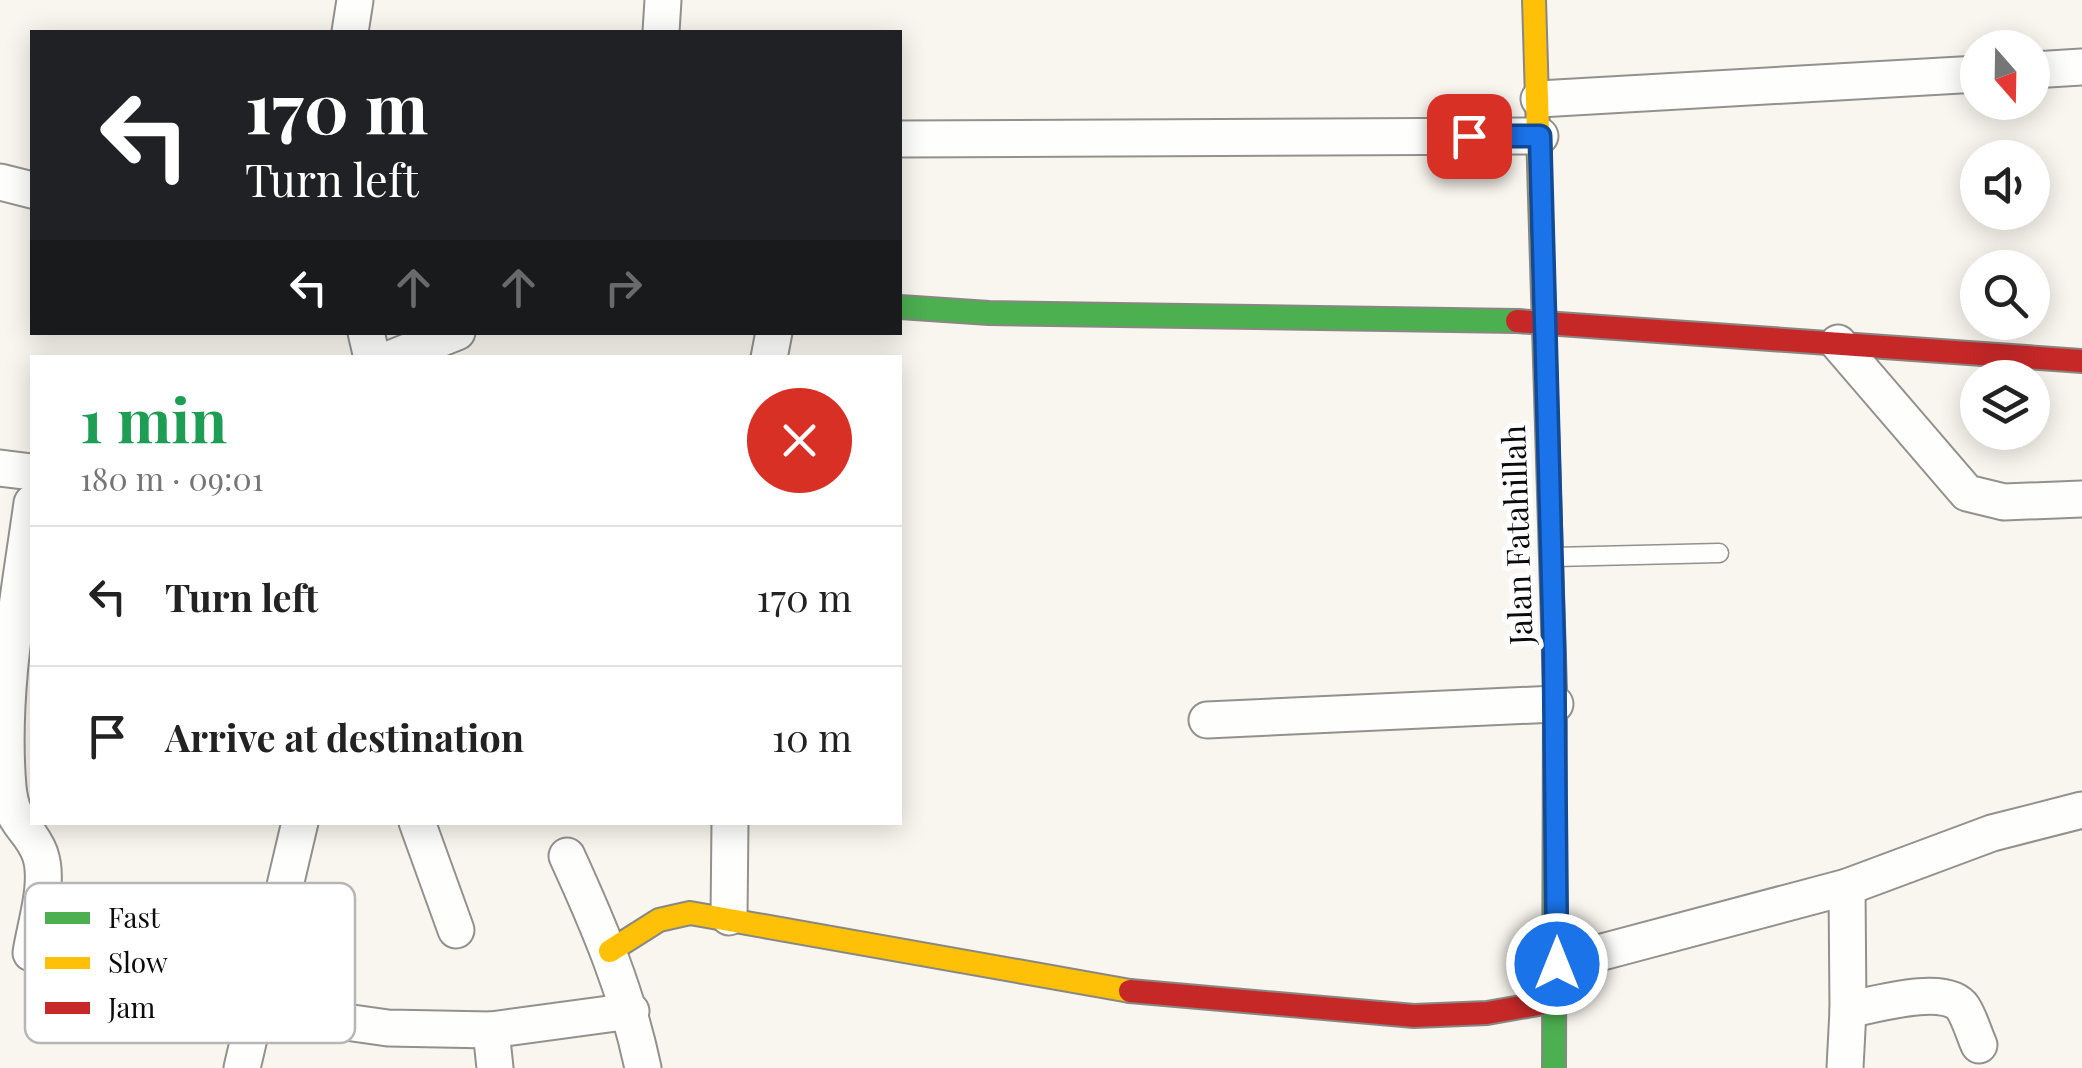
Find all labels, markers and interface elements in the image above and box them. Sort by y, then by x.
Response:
north arrow [1960,30,2050,120]
map controls [1960,30,2050,450]
text: 170 m [245,58,428,152]
icon: left [80,70,210,200]
pin [1427,94,1512,179]
icon: arrive [1442,109,1497,164]
button: sound [1960,140,2050,230]
text: Turn left [245,148,419,208]
button: search [1960,250,2050,340]
icon: left [281,260,336,315]
icon: ahead [386,260,441,315]
icon: ahead [491,260,546,315]
icon: right [596,260,651,315]
button: layers [1960,360,2050,450]
text: 1 min [80,378,227,458]
button: close [747,388,852,493]
street label: Jalan Fatahillah [1490,424,1541,647]
text: 180 m · 09:01 [80,456,264,499]
icon: left [80,569,135,624]
text: Turn left [165,571,318,622]
text: 170 m [757,571,852,622]
icon: arrive [80,709,135,764]
text: Arrive at destination [165,711,524,762]
text: 10 m [772,711,852,762]
legend [25,883,355,1043]
text: Fast [108,898,161,935]
position arrow [1505,912,1609,1016]
text: Slow [108,943,168,980]
text: Jam [107,988,155,1025]

